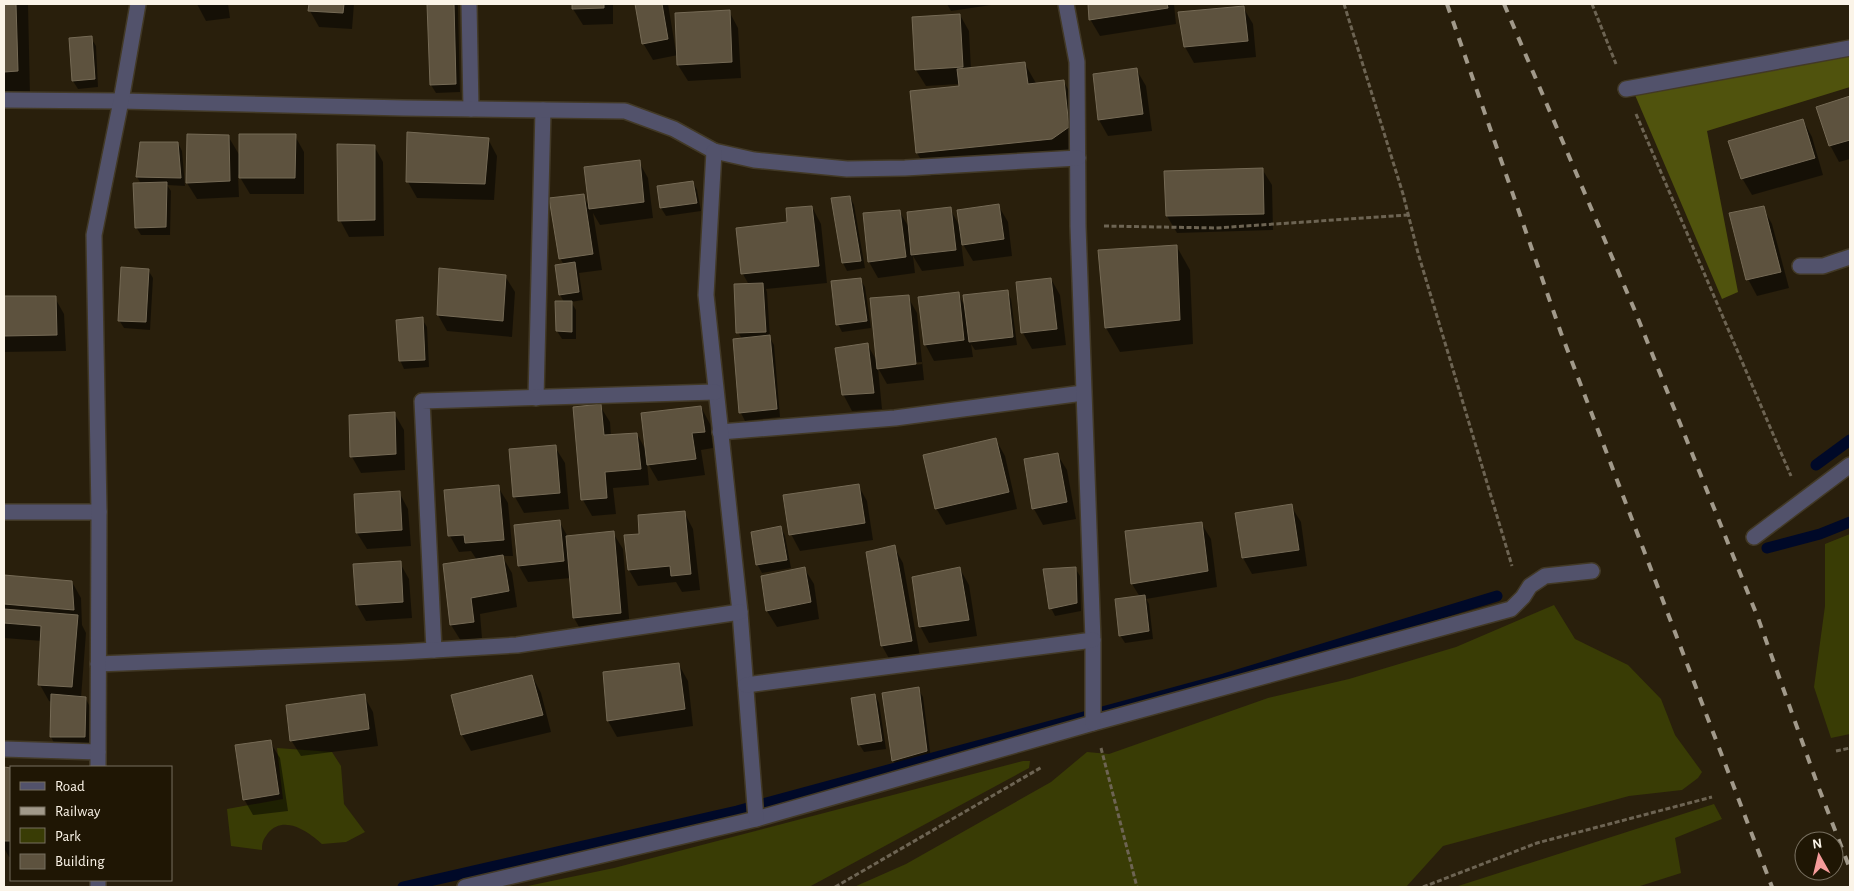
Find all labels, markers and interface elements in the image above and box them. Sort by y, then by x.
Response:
legend [10,766,172,881]
text: Road [55,779,85,794]
text: Railway [55,804,101,819]
text: Park [55,829,81,844]
north arrow [1794,831,1844,881]
text: N [1812,837,1823,852]
text: Building [55,854,105,869]

